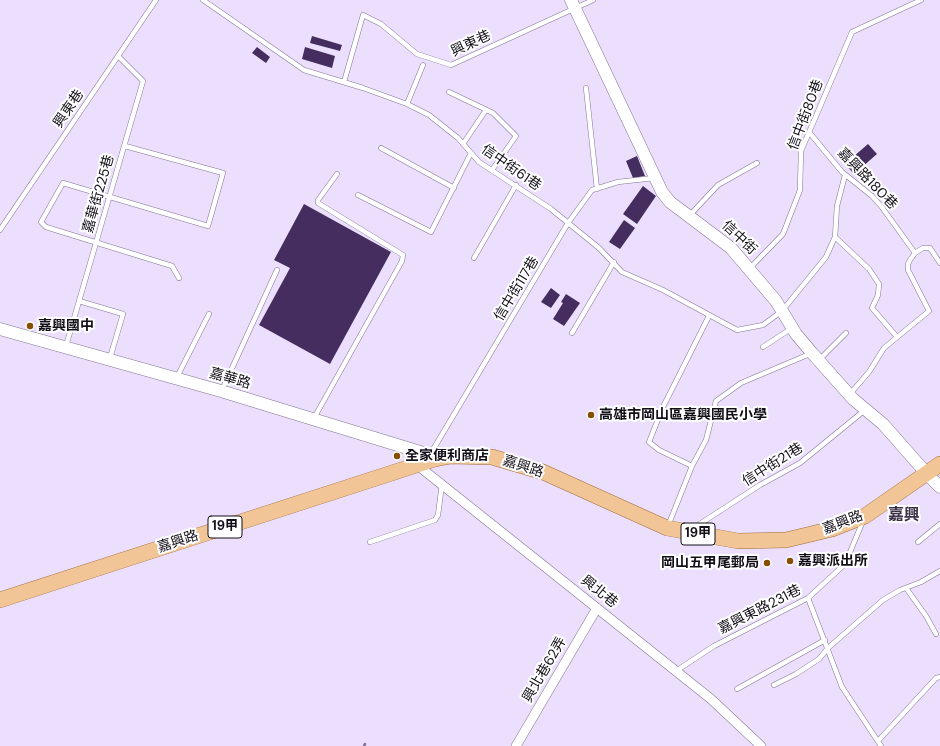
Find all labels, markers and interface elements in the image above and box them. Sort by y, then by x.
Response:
street label: 興東巷 [448,28,494,60]
street label: 信中街80巷 [785,77,827,153]
street label: 興東巷 [50,87,88,131]
street label: 信中街61巷 [478,141,544,195]
street label: 嘉興路180巷 [834,145,900,213]
street label: 嘉華街225巷 [80,153,118,235]
street label: 信中街 [718,218,760,258]
street label: 信中街117巷 [491,254,543,324]
place label: 嘉興國中 [38,318,94,334]
marker: 嘉興國中 [25,321,35,331]
street label: 嘉華路 [207,365,253,393]
place label: 高雄市岡山區嘉興國民小學 [599,407,767,423]
marker: 高雄市岡山區嘉興國民小學 [586,410,596,420]
street label: 信中街21巷 [740,440,806,490]
place label: 全家便利商店 [405,448,489,464]
marker: 全家便利商店 [392,451,402,461]
street label: 嘉興路 [500,453,546,481]
district label: 嘉興 [888,506,920,526]
street label: 嘉興路 [820,508,866,538]
road number: 19甲 [208,516,242,538]
road number: 19甲 [681,523,715,545]
street label: 嘉興路 [155,528,201,556]
place label: 嘉興派出所 [798,553,868,569]
place label: 岡山五甲尾郵局 [661,555,759,571]
marker: 嘉興派出所 [785,556,795,566]
marker: 岡山五甲尾郵局 [762,558,772,568]
street label: 興北巷 [577,572,621,612]
street label: 嘉興東路231巷 [716,582,804,638]
street label: 興北巷62弄 [520,634,570,706]

